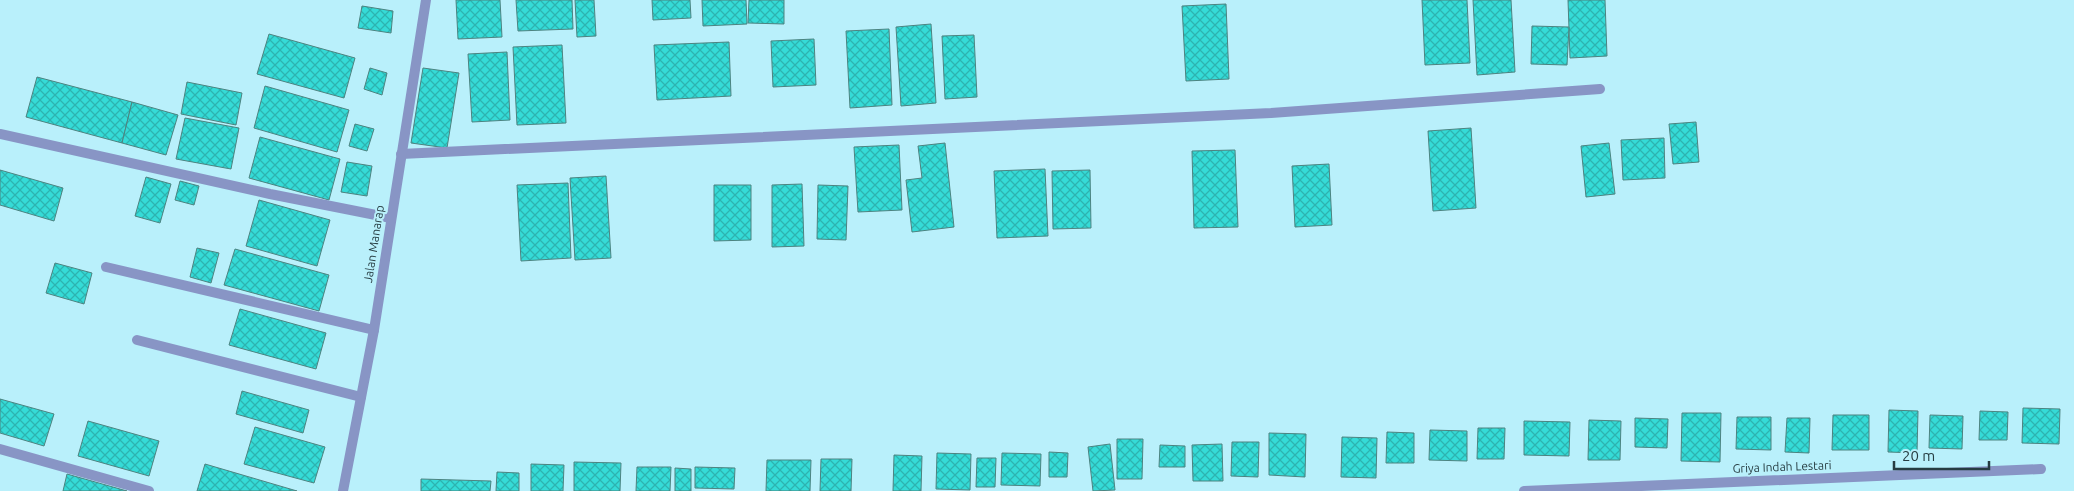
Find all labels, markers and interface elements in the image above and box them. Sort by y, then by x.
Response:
street label: Jalan Manarap [361,204,386,284]
scale bar [1894,438,1989,470]
text: 20 m [1902,447,1935,464]
street label: Griya Indah Lestari [1732,458,1832,475]

